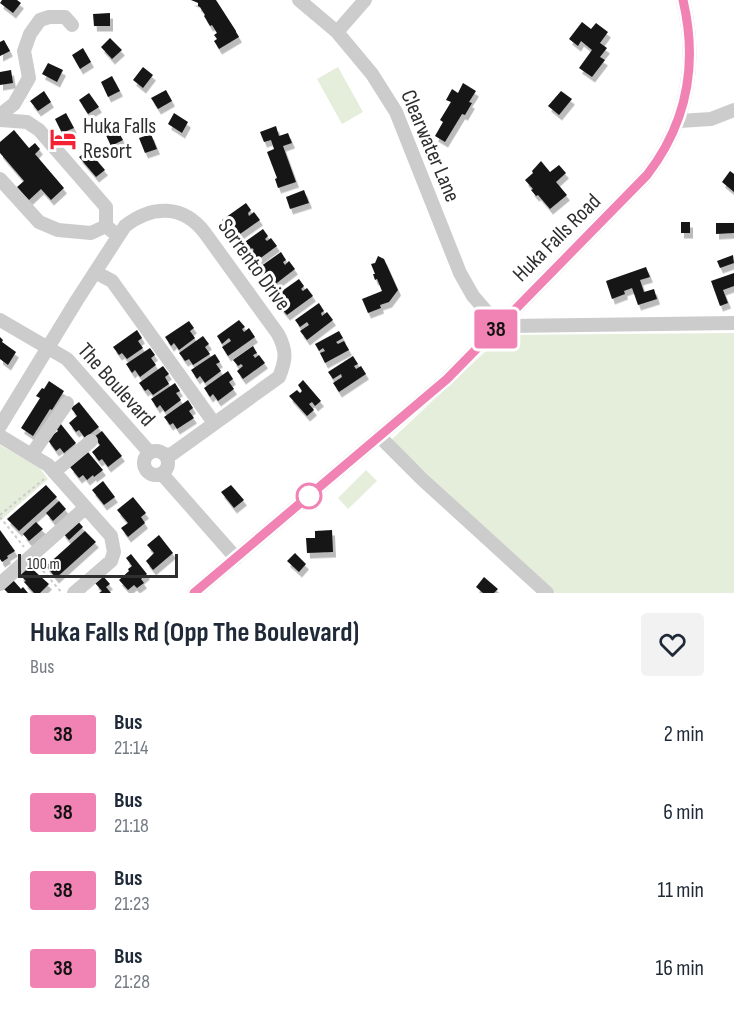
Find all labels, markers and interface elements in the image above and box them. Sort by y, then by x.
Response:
street label: Clearwater Lane [394,86,466,206]
place label: Huka Falls Resort [83,113,156,165]
hotel icon: Huka Falls Resort [48,124,78,154]
street label: Huka Falls Road [507,188,607,288]
street label: Sorrento Drive [212,214,296,316]
line badge: 38 [469,310,523,348]
text: 38 [486,317,506,342]
street label: The Boulevard [71,338,161,432]
unlabelled marker [296,483,322,509]
scale bar [18,551,178,578]
text: 100 m [27,555,60,574]
button: heart [641,613,704,676]
text: Huka Falls Rd (Opp The Boulevard) [30,616,359,649]
text: Bus [30,655,54,679]
text: Bus [114,709,143,736]
text: 2 min [664,721,704,748]
text: 38 [53,722,73,747]
text: 21:14 [114,736,148,760]
text: Bus [114,787,143,814]
text: 6 min [663,799,704,826]
text: 38 [53,800,73,825]
text: 21:18 [114,814,149,838]
text: Bus [114,865,143,892]
text: 11 min [657,877,704,904]
text: 38 [53,878,73,903]
text: 21:23 [114,892,150,916]
text: Bus [114,943,143,970]
text: 16 min [656,955,704,982]
text: 38 [53,956,73,981]
text: 21:28 [114,970,150,994]

